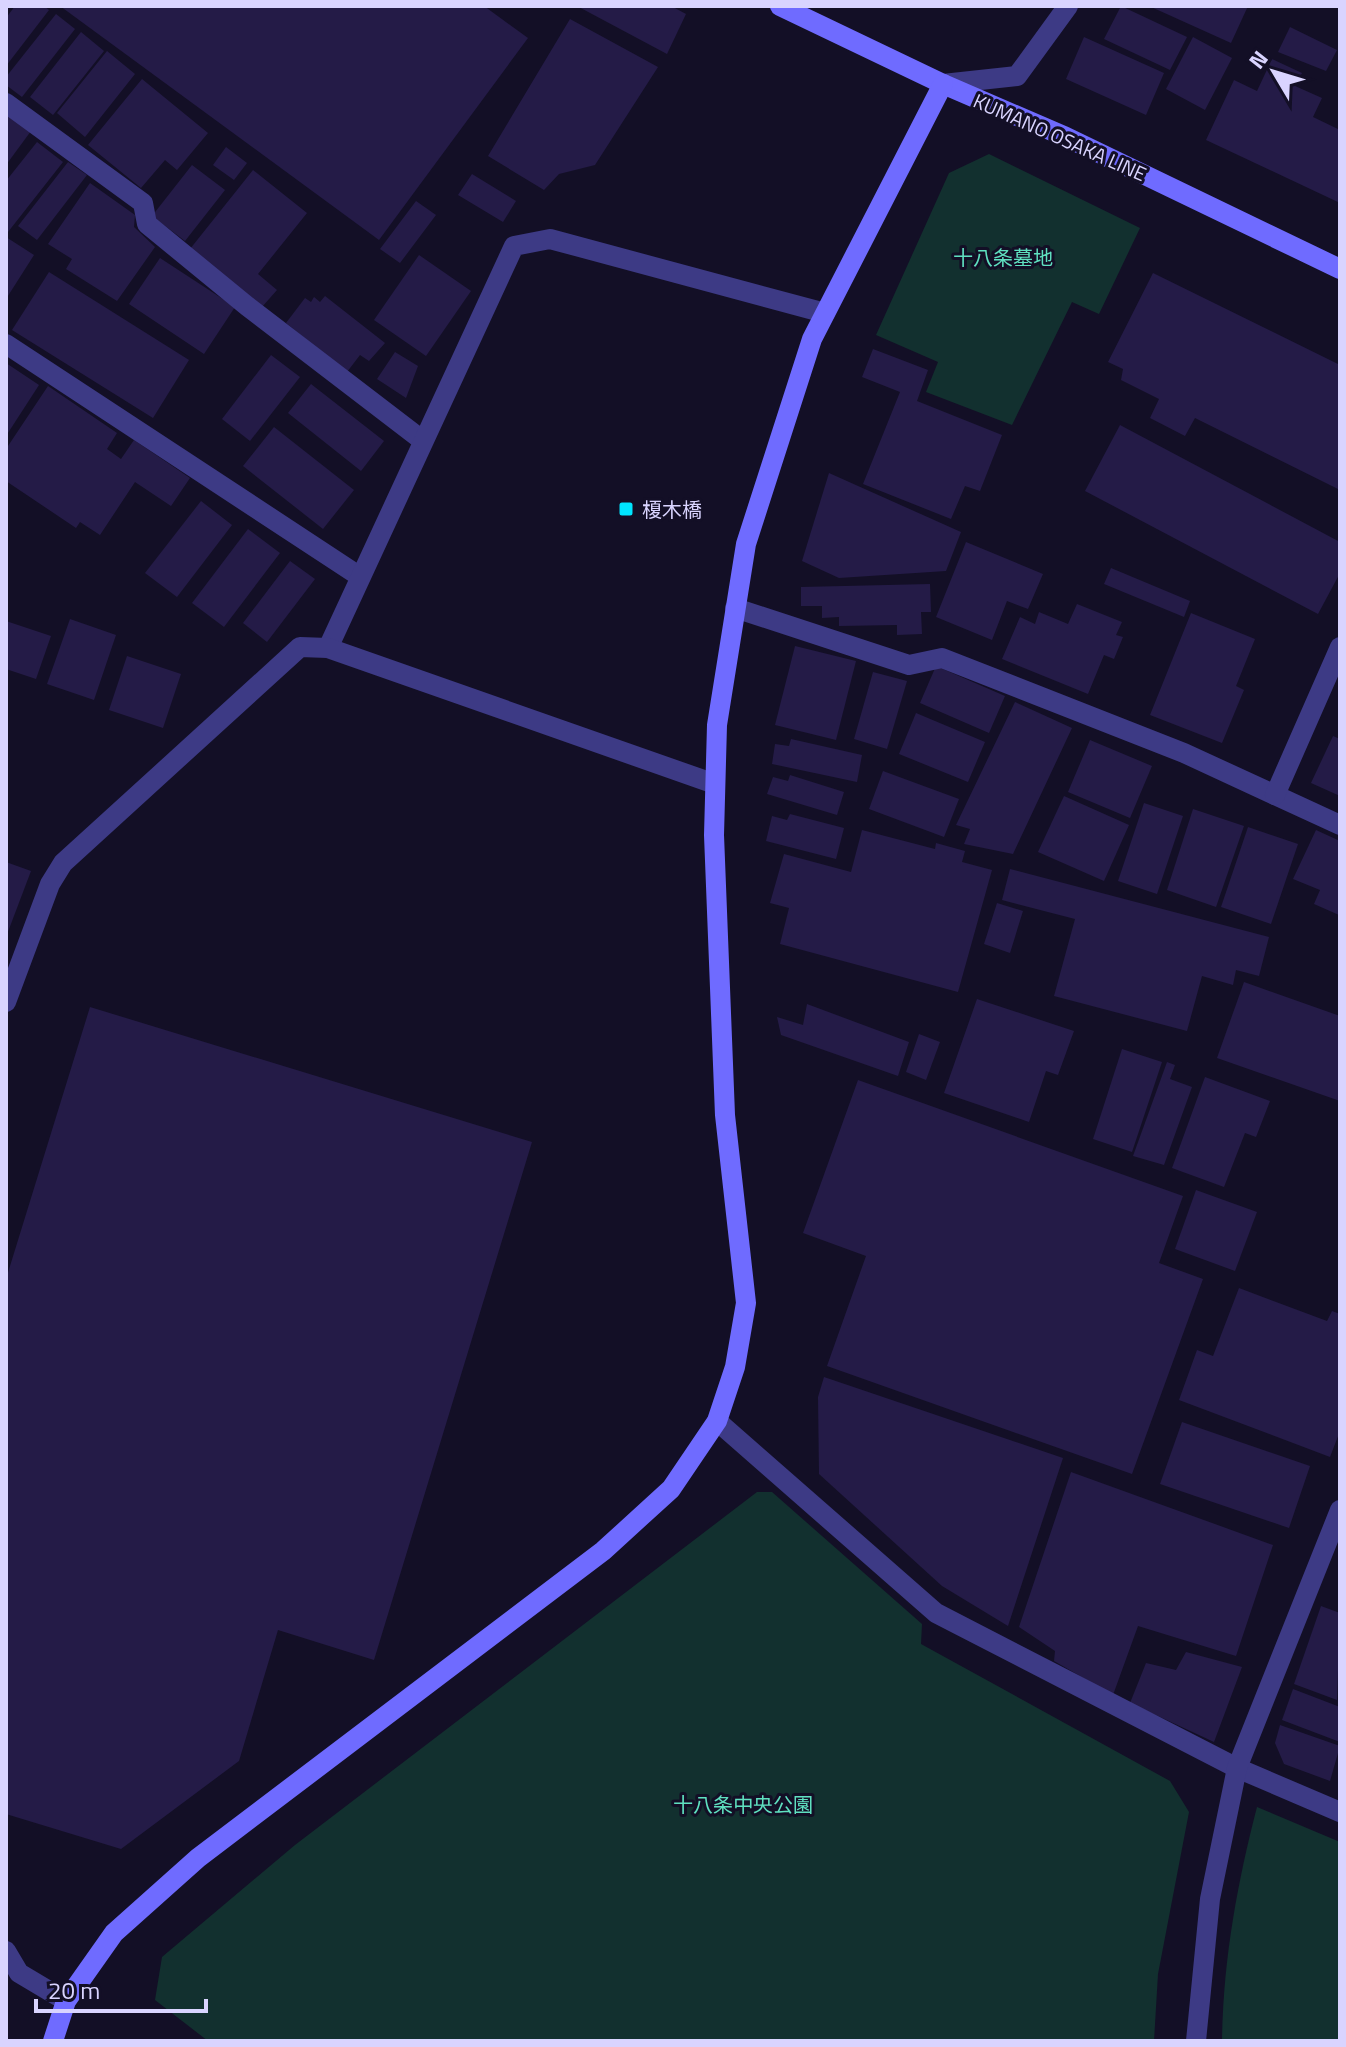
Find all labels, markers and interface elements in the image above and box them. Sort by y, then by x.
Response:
north arrow [1234,32,1314,112]
text: N [1240,43,1276,76]
street label: KUMANO OSAKA LINE [968,85,1152,189]
park label: 十八条墓地 [953,242,1053,273]
place label: 榎木橋 [642,494,702,525]
marker: 榎木橋 [617,500,635,518]
park label: 十八条中央公園 [673,1789,813,1820]
scale bar [36,1963,206,2013]
text: 20 m [48,1972,100,2008]

